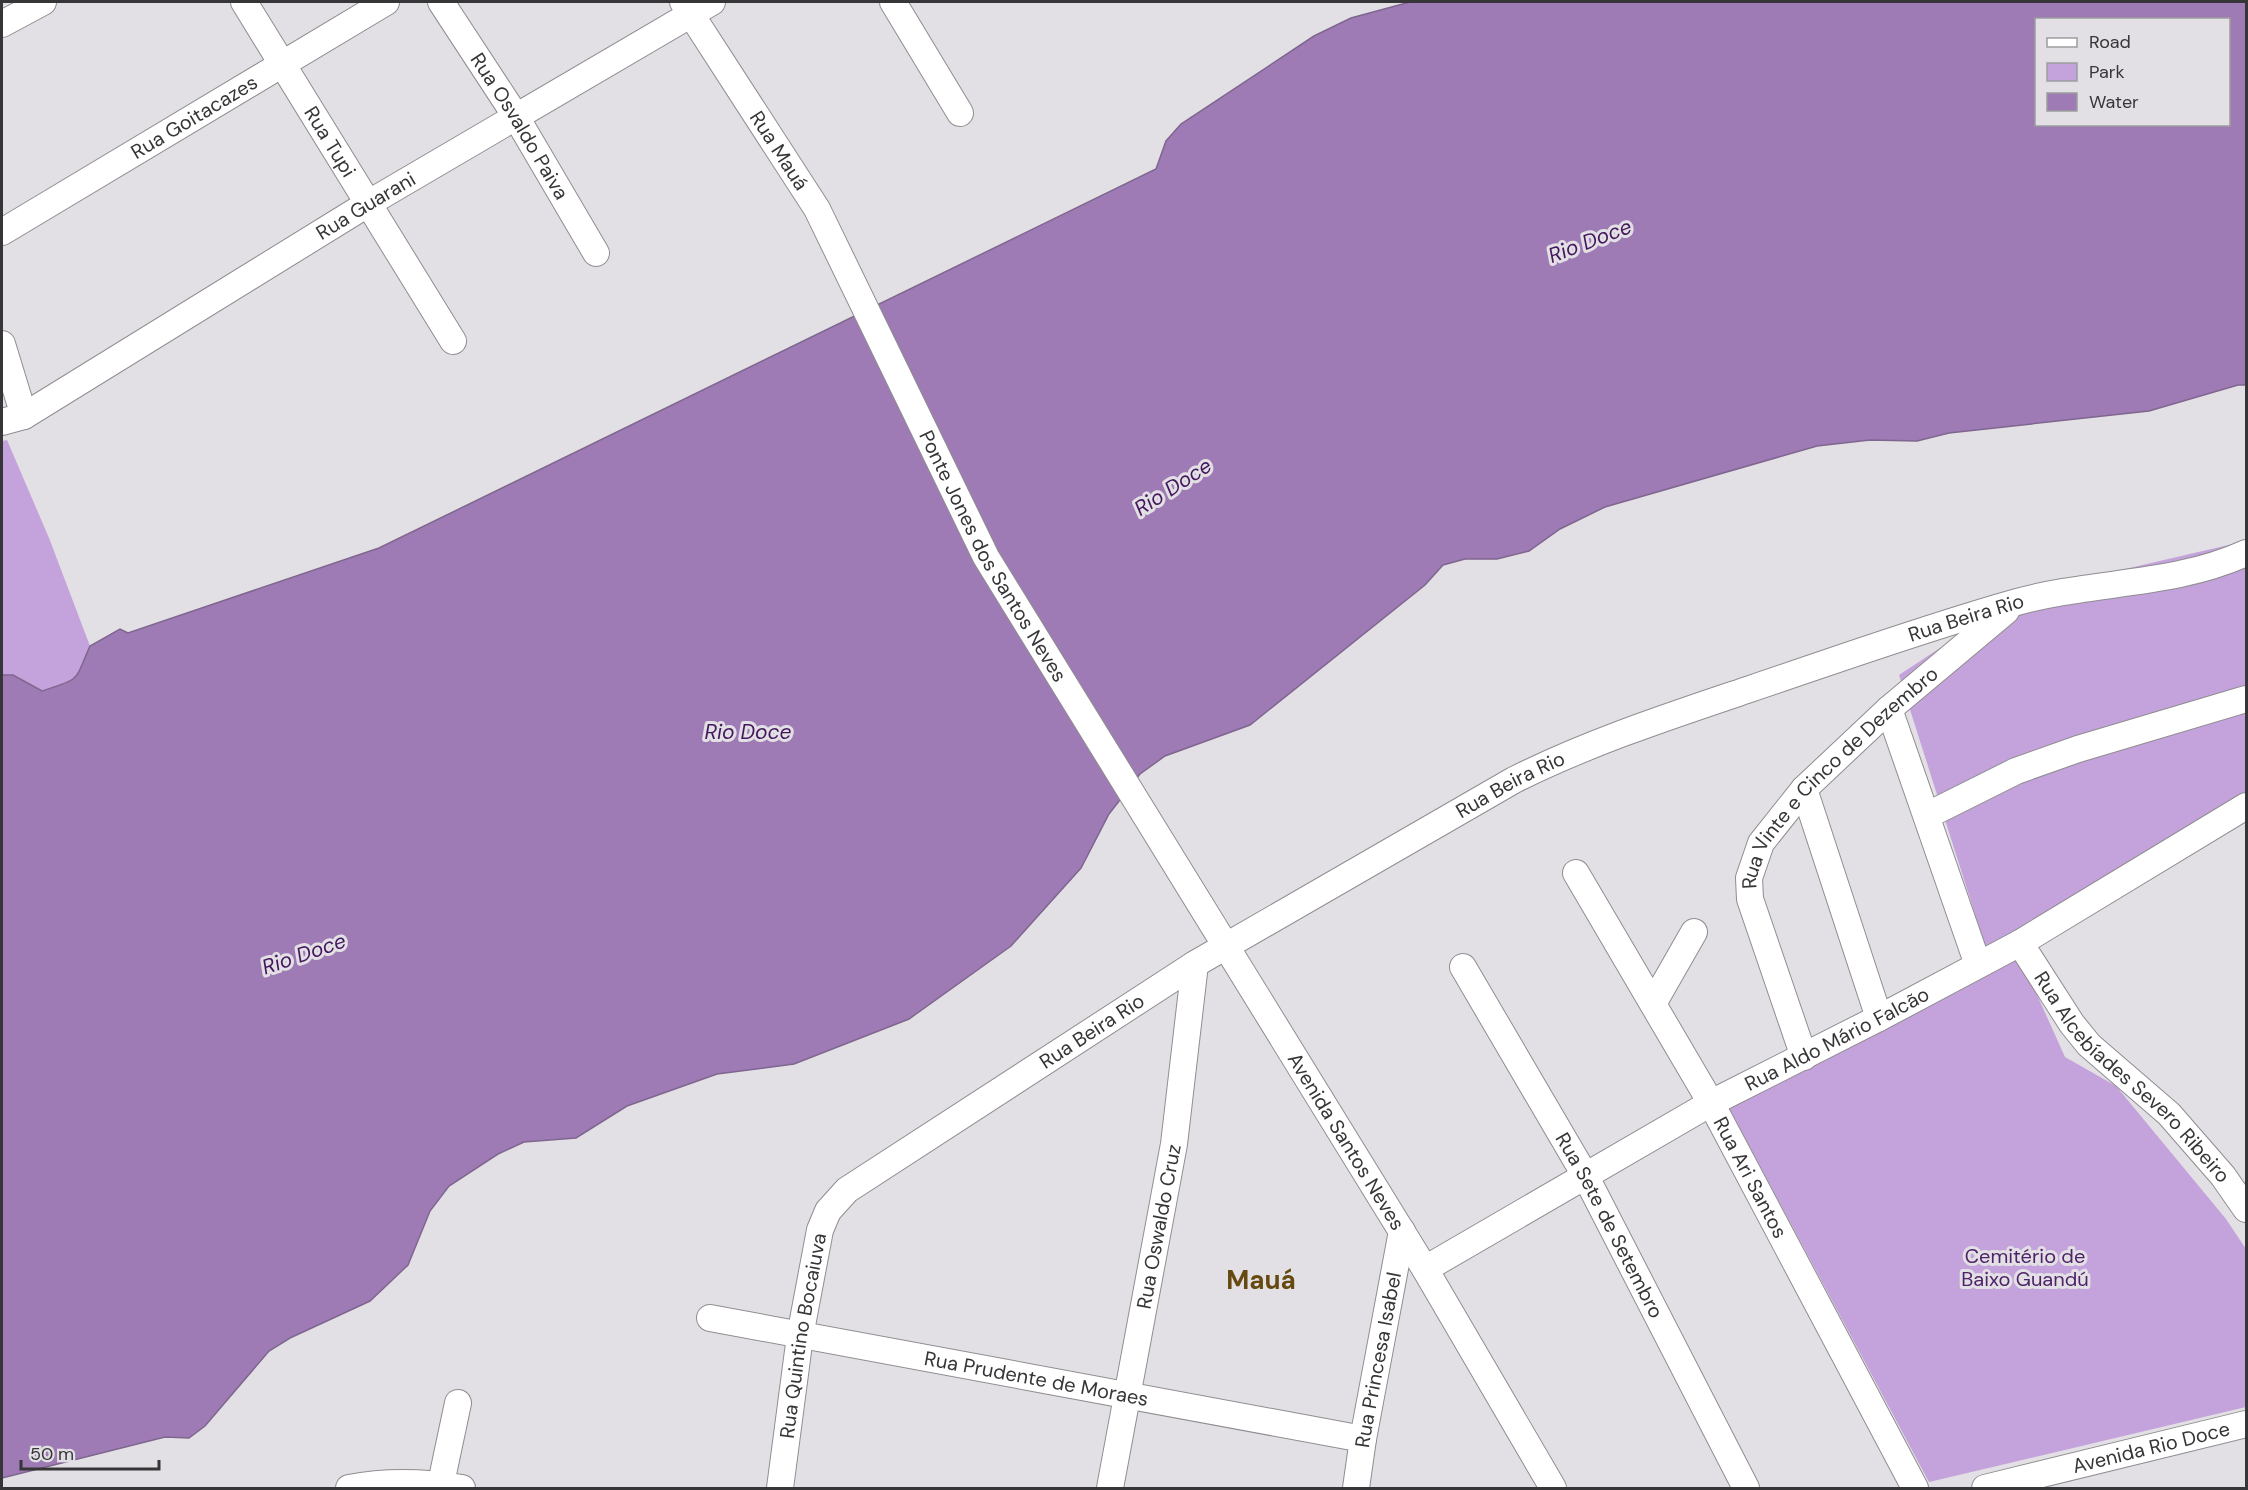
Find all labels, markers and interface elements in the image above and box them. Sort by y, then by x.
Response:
legend [2035,18,2230,126]
text: Road [2089,30,2131,54]
street label: Rua Osvaldo Paiva [465,48,575,204]
text: Park [2089,60,2125,84]
street label: Rua Goitacazes [126,69,262,165]
text: Water [2089,90,2139,114]
street label: Rua Tupi [298,101,362,182]
street label: Rua Mauá [744,106,814,195]
street label: Rua Guarani [311,166,420,246]
water label: Rio Doce [1544,212,1636,270]
street label: Ponte Jones dos Santos Neves [913,426,1073,687]
water label: Rio Doce [1129,452,1217,522]
street label: Rua Beira Rio [1905,588,2027,648]
street label: Rua Vinte e Cinco de Dezembro [1736,660,1943,889]
water label: Rio Doce [704,718,792,746]
street label: Rua Beira Rio [1451,745,1569,824]
water label: Rio Doce [258,927,350,981]
street label: Rua Alcebíades Severo Ribeiro [2029,966,2236,1188]
street label: Rua Aldo Mário Falcão [1740,981,1934,1097]
street label: Rua Beira Rio [1034,987,1149,1075]
street label: Avenida Santos Neves [1282,1048,1411,1235]
street label: Rua Ari Santos [1708,1112,1793,1243]
street label: Rua Sete de Setembro [1550,1128,1669,1322]
street label: Rua Oswaldo Cruz [1131,1142,1187,1311]
street label: Rua Quintino Bocaiuva [774,1231,832,1440]
park label: Cemitério de Baixo Guandú [1961,1243,2089,1292]
district label: Mauá [1226,1263,1296,1297]
street label: Rua Princesa Isabel [1349,1270,1407,1449]
street label: Rua Prudente de Moraes [922,1345,1151,1412]
street label: Avenida Rio Doce [2070,1415,2232,1479]
scale bar [21,1433,159,1471]
text: 50 m [30,1442,74,1466]

